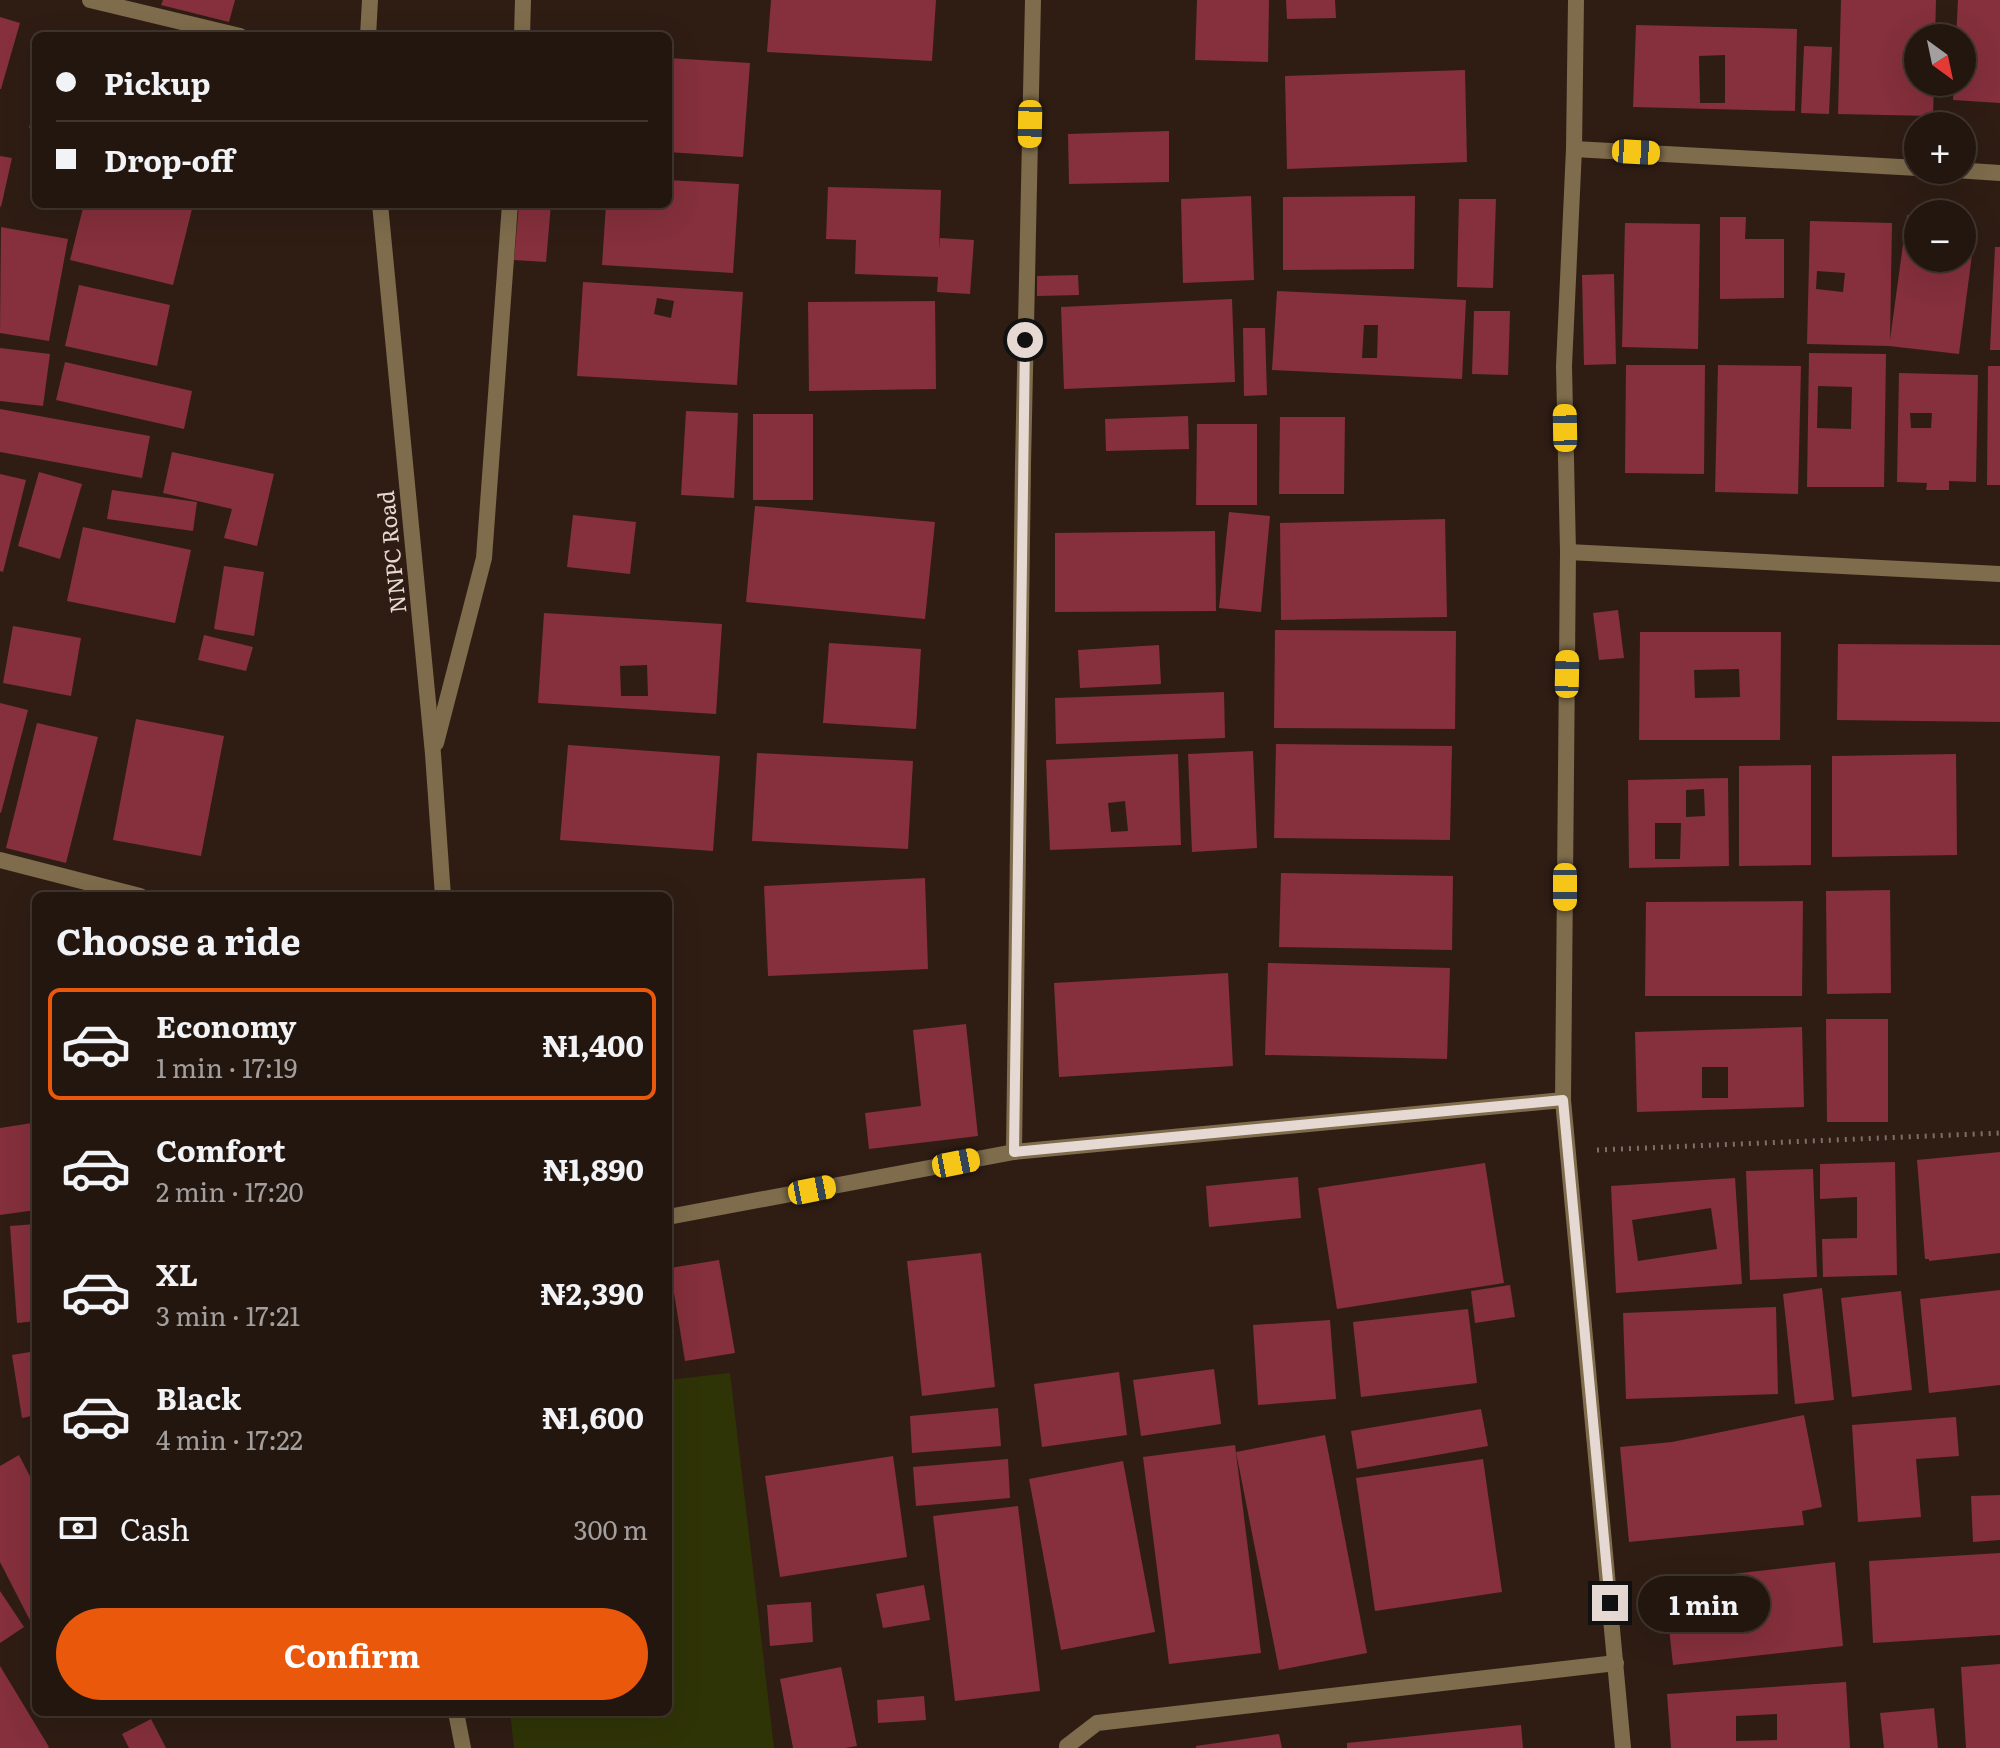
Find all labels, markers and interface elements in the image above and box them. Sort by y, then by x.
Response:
north arrow [1904,24,1976,96]
map controls [1904,24,1976,272]
text: Pickup [104,60,211,104]
car [1018,100,1042,148]
button: + [1904,112,1976,184]
text: Drop-off [104,137,234,181]
car [1611,139,1661,165]
button: − [1904,200,1976,272]
route start [1007,322,1043,358]
car [1553,404,1577,452]
street label: NNPC Road [368,489,413,615]
car [1555,650,1579,698]
car [1553,863,1577,911]
text: Choose a ride [56,913,301,966]
text: Economy [156,1003,296,1047]
icon: car [60,1008,132,1080]
text: ₦1,400 [542,1022,644,1066]
text: 1 min · 17:19 [156,1047,297,1086]
text: Comfort [156,1127,286,1171]
icon: car [60,1132,132,1204]
text: ₦1,890 [543,1146,644,1190]
car [930,1147,982,1179]
text: 2 min · 17:20 [156,1171,304,1210]
car [786,1174,838,1206]
text: XL [156,1251,198,1295]
icon: car [60,1256,132,1328]
text: ₦2,390 [541,1270,644,1314]
text: 3 min · 17:21 [156,1295,300,1334]
text: Black [156,1375,241,1419]
icon: car [60,1380,132,1452]
text: ₦1,600 [542,1394,644,1438]
text: 4 min · 17:22 [156,1419,303,1458]
icon: cash [56,1506,100,1550]
text: Cash [120,1506,190,1550]
text: 300 m [573,1509,648,1548]
callout: 1 min [1638,1575,1770,1631]
text: 1 min [1669,1584,1739,1623]
route end [1592,1585,1628,1621]
button: Confirm [56,1608,648,1700]

